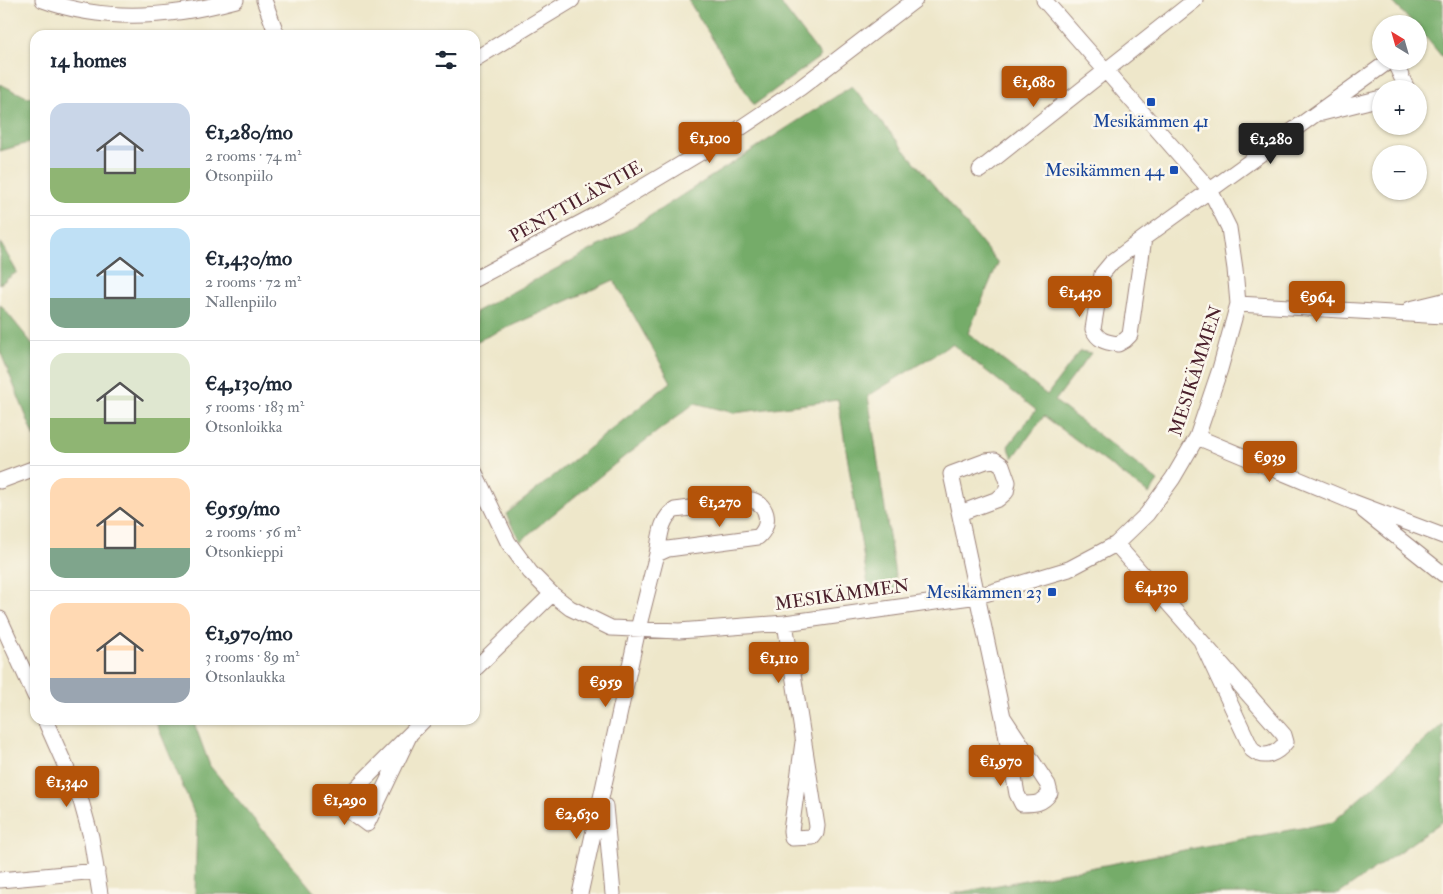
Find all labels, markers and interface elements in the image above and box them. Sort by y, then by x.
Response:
north arrow [1372,15,1428,70]
map controls [1372,15,1427,200]
icon: filters [432,46,460,74]
text: 14 homes [50,47,127,74]
pin: €1,680 [993,66,1075,108]
text: €1,680 [1013,72,1055,92]
button: + [1372,80,1427,135]
marker: Mesikämmen 41 [1145,96,1157,108]
place label: Mesikämmen 41 [1093,110,1209,133]
text: €1,280/mo [205,119,293,146]
pin: €1,100 [669,121,751,164]
pin: €1,280 [1230,122,1312,165]
icon: home [90,123,150,183]
text: €1,100 [690,128,730,148]
text: €1,280 [1250,129,1292,149]
button: − [1372,145,1427,200]
text: 2 rooms · 74 m² [205,146,301,166]
street label: PENTTILÄNTIE [505,156,647,248]
place label: Mesikämmen 44 [1045,159,1165,182]
marker: Mesikämmen 44 [1168,164,1180,176]
text: Otsonpiilo [205,166,273,186]
text: €1,430/mo [205,245,292,272]
icon: home [90,248,150,308]
text: 2 rooms · 72 m² [205,272,301,292]
pin: €1,430 [1039,276,1121,318]
pin: €964 [1287,280,1347,323]
text: €1,430 [1059,282,1101,302]
text: €964 [1300,287,1334,307]
text: Nallenpiilo [205,292,277,312]
street label: MESIKÄMMEN [1164,303,1228,439]
text: €4,130/mo [205,370,292,397]
icon: home [90,373,150,433]
text: 5 rooms · 183 m² [205,397,304,417]
text: Otsonloikka [205,417,282,437]
pin: €939 [1240,440,1300,483]
text: €939 [1254,447,1286,467]
pin: €1,270 [679,486,761,528]
text: €1,270 [699,492,741,512]
text: €959/mo [205,495,280,522]
icon: home [90,498,150,558]
text: 2 rooms · 56 m² [205,522,301,542]
text: Otsonkieppi [205,542,284,562]
pin: €4,130 [1115,570,1197,613]
street label: MESIKÄMMEN [773,574,911,616]
text: €4,130 [1135,577,1177,597]
place label: Mesikämmen 23 [926,581,1042,604]
marker: Mesikämmen 23 [1046,586,1058,598]
text: €1,970/mo [205,620,293,647]
icon: home [90,623,150,683]
pin: €1,110 [738,642,820,684]
text: 3 rooms · 89 m² [205,647,300,667]
text: €1,110 [760,648,798,668]
pin: €959 [576,666,636,708]
text: Otsonlaukka [205,667,285,687]
text: €959 [590,672,622,692]
pin: €1,970 [960,744,1042,787]
text: €1,970 [980,751,1022,771]
pin: €1,340 [26,766,108,808]
text: €1,340 [46,772,88,792]
pin: €1,290 [304,784,386,826]
text: €1,290 [323,790,367,810]
pin: €2,630 [536,798,618,840]
text: €2,630 [555,804,599,824]

